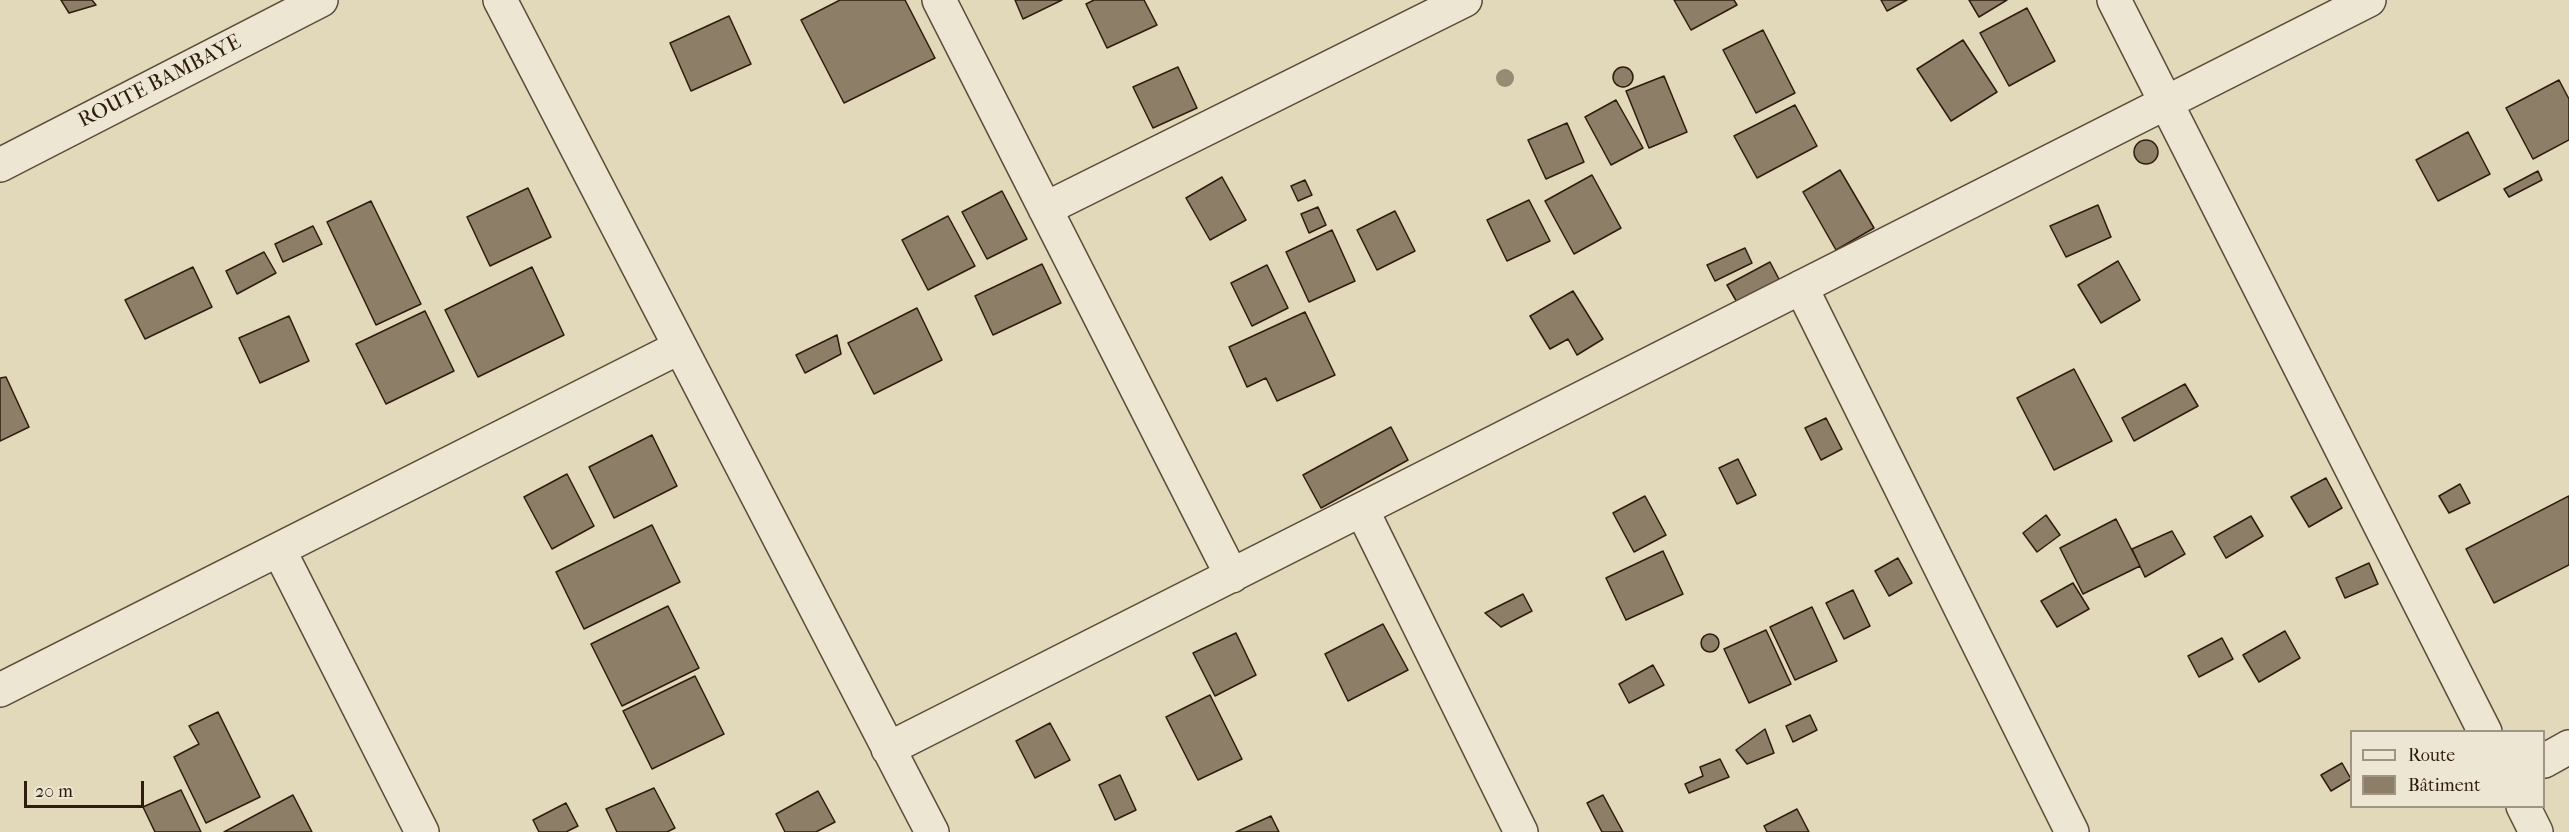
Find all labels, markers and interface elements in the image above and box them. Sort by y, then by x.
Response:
street label: ROUTE BAMBAYE [75,30,245,134]
legend [2350,730,2545,808]
text: Route [2408,745,2455,766]
scale bar [27,769,147,807]
text: Bâtiment [2408,775,2480,796]
text: 20 m [35,781,73,802]

